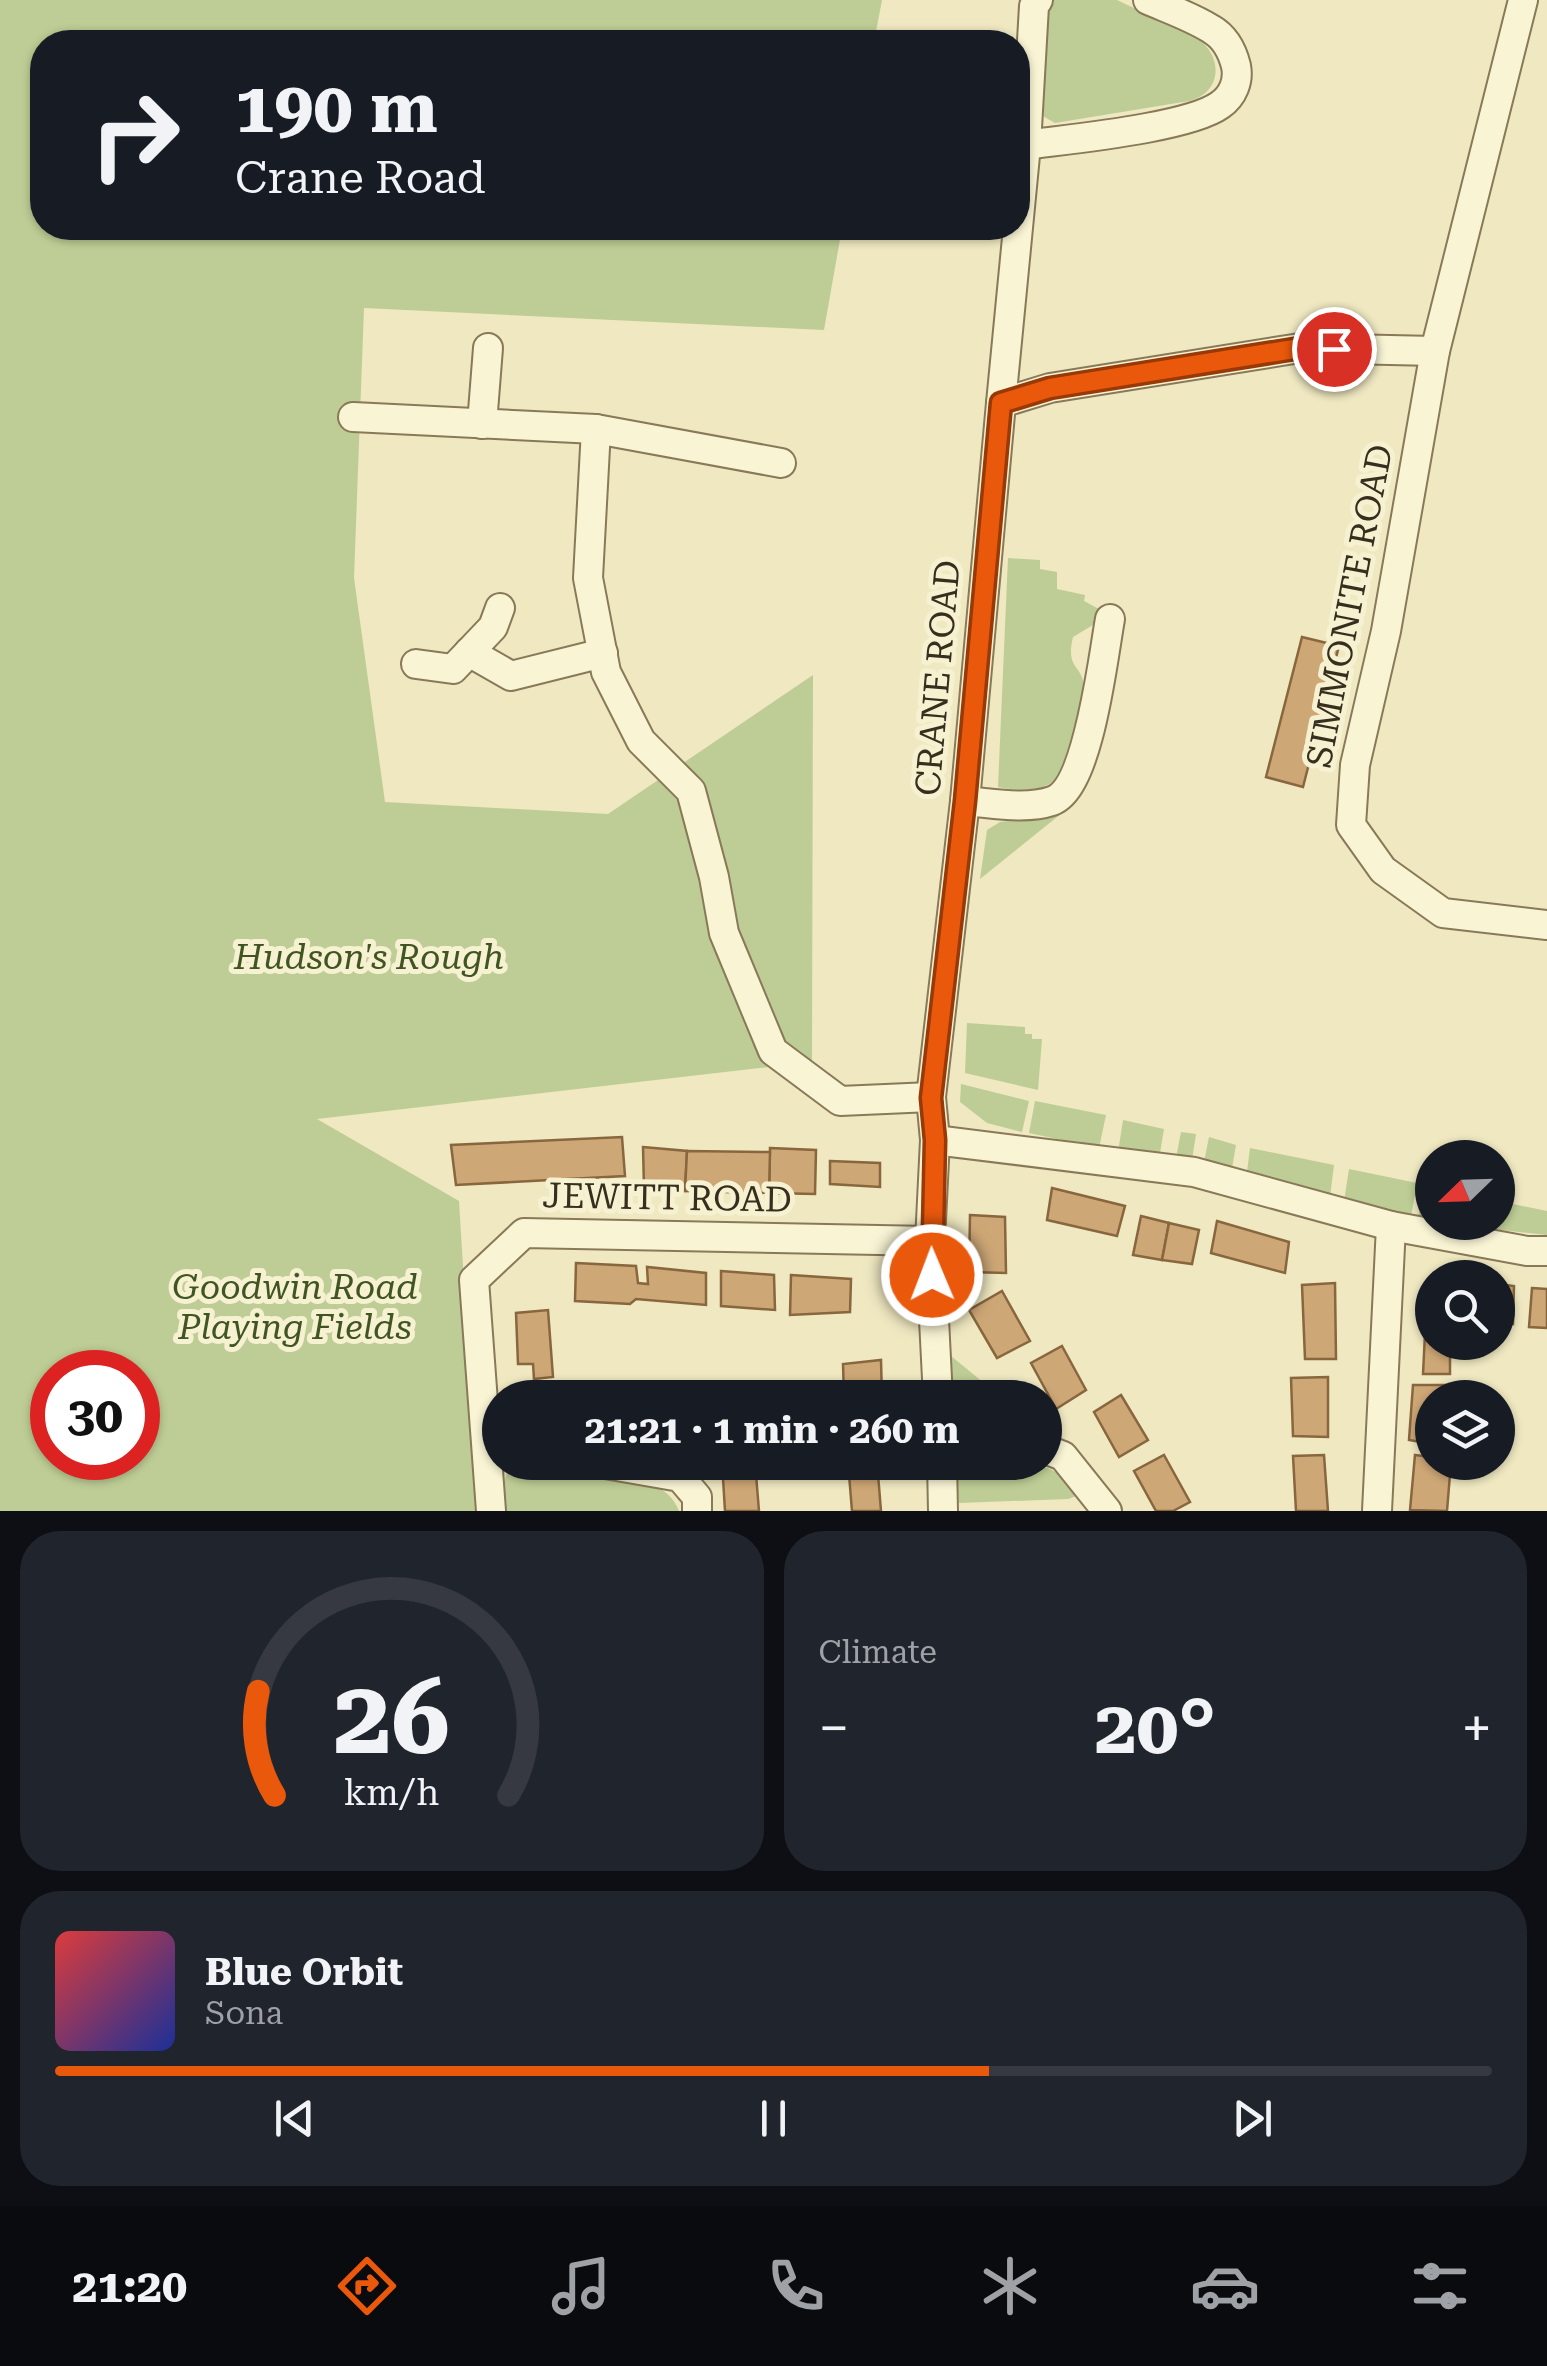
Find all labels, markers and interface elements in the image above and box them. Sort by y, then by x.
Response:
text: 190 m [235,67,438,149]
icon: right [70,70,200,200]
text: Crane Road [235,151,486,204]
pin [1292,307,1377,392]
icon: arrive [1307,322,1362,377]
street label: SIMMONITE ROAD [1299,441,1401,771]
street label: CRANE ROAD [907,559,969,797]
park label: Hudson's Rough [233,937,504,978]
north arrow [1415,1140,1515,1240]
map controls [1415,1140,1515,1480]
street label: JEWITT ROAD [542,1175,792,1221]
position arrow [880,1223,984,1327]
button: search [1415,1260,1515,1360]
park label: Goodwin Road Playing Fields [172,1267,418,1348]
speed limit sign: 30 [30,1350,160,1480]
button: layers [1415,1380,1515,1480]
text: 21:21 · 1 min · 260 m [585,1408,959,1452]
text: Climate [819,1633,937,1671]
text: 26 [334,1657,450,1778]
text: 20° [1095,1683,1216,1771]
text: − [819,1696,849,1760]
text: + [1461,1696,1492,1760]
text: km/h [344,1772,440,1814]
text: Blue Orbit [205,1950,403,1994]
text: Sona [205,1994,283,2032]
icon: previous [267,2091,322,2146]
icon: pause [746,2091,801,2146]
icon: next [1225,2091,1280,2146]
icon: directions [332,2251,402,2321]
icon: music [546,2251,616,2321]
icon: phone [761,2251,831,2321]
icon: climate [975,2251,1045,2321]
icon: car [1190,2251,1260,2321]
icon: filters [1405,2251,1475,2321]
text: 21:20 [72,2260,187,2313]

